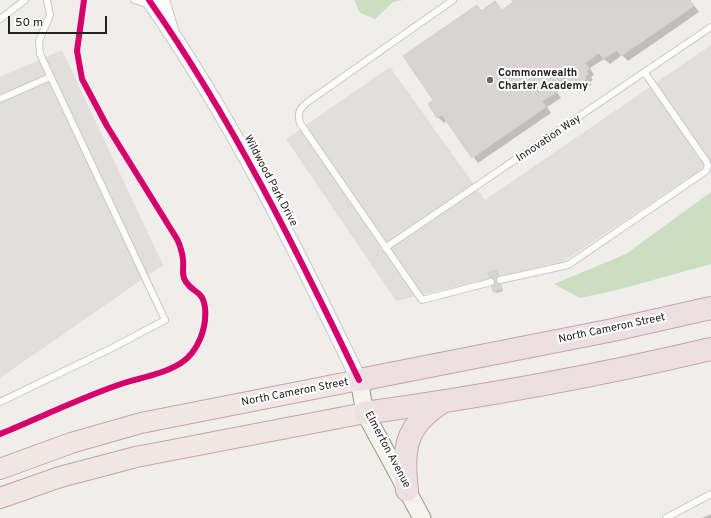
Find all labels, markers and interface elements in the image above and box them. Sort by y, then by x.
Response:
scale bar [10,8,109,34]
text: 50 m [15,15,43,31]
place label: Commonwealth Charter Academy [498,67,588,93]
marker: Commonwealth Charter Academy [485,75,495,85]
street label: Innovation Way [514,113,584,165]
street label: Wildwood Park Drive [240,133,300,229]
street label: North Cameron Street [557,311,667,347]
street label: North Cameron Street [240,376,350,410]
street label: Elmerton Avenue [361,409,413,491]

